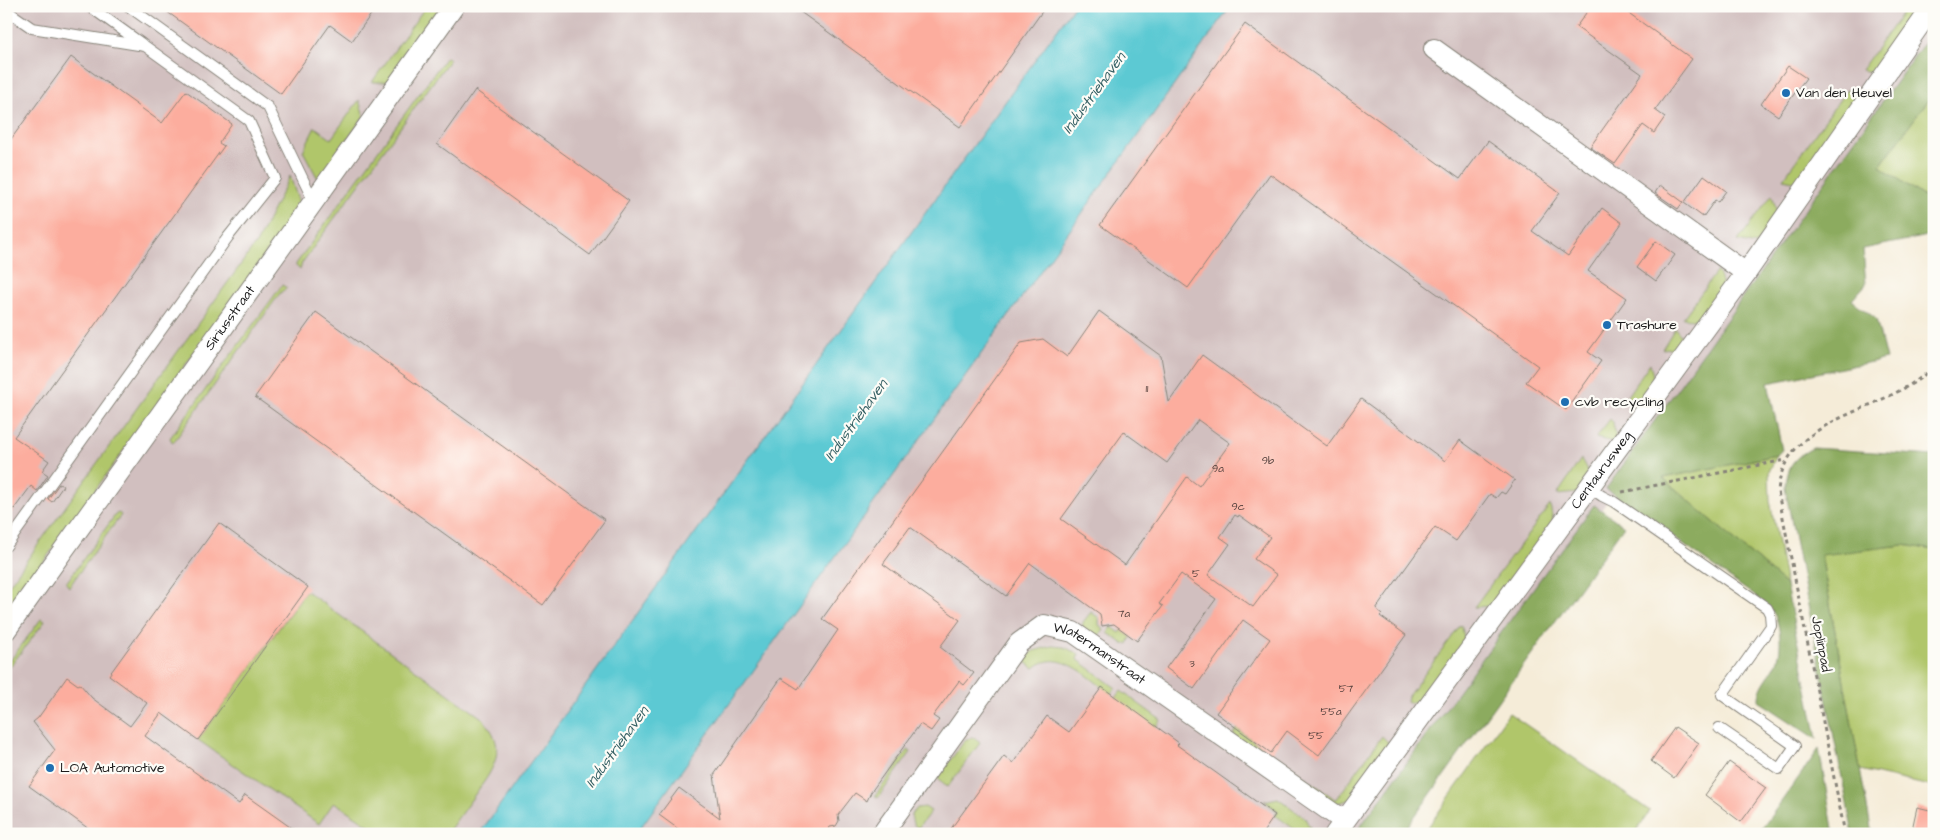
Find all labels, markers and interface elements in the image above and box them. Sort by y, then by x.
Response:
water label: Industriehaven [1057,47,1132,138]
place label: Van den Heuvel [1796,83,1892,103]
marker: Van den Heuvel [1780,87,1792,99]
street label: Siriusstraat [200,281,260,355]
place label: Trashure [1617,315,1677,335]
marker: Trashure [1601,319,1613,331]
water label: Industriehaven [819,374,894,465]
house number: 11 [1146,381,1149,396]
place label: cvb recycling [1575,392,1664,412]
marker: cvb recycling [1559,396,1571,408]
street label: Centaurusweg [1566,427,1637,513]
house number: 9b [1262,453,1274,468]
house number: 9a [1212,461,1224,476]
house number: 9c [1231,499,1245,514]
house number: 5 [1192,566,1200,581]
house number: 7a [1118,606,1131,621]
street label: Joplinpad [1806,614,1836,674]
street label: Watermanstraat [1051,618,1150,690]
house number: 3 [1189,656,1195,671]
house number: 57 [1339,681,1354,696]
water label: Industriehaven [580,701,655,792]
house number: 55a [1320,704,1342,719]
house number: 55 [1308,728,1324,743]
place label: LOA Automotive [60,758,165,778]
marker: LOA Automotive [44,762,56,774]

